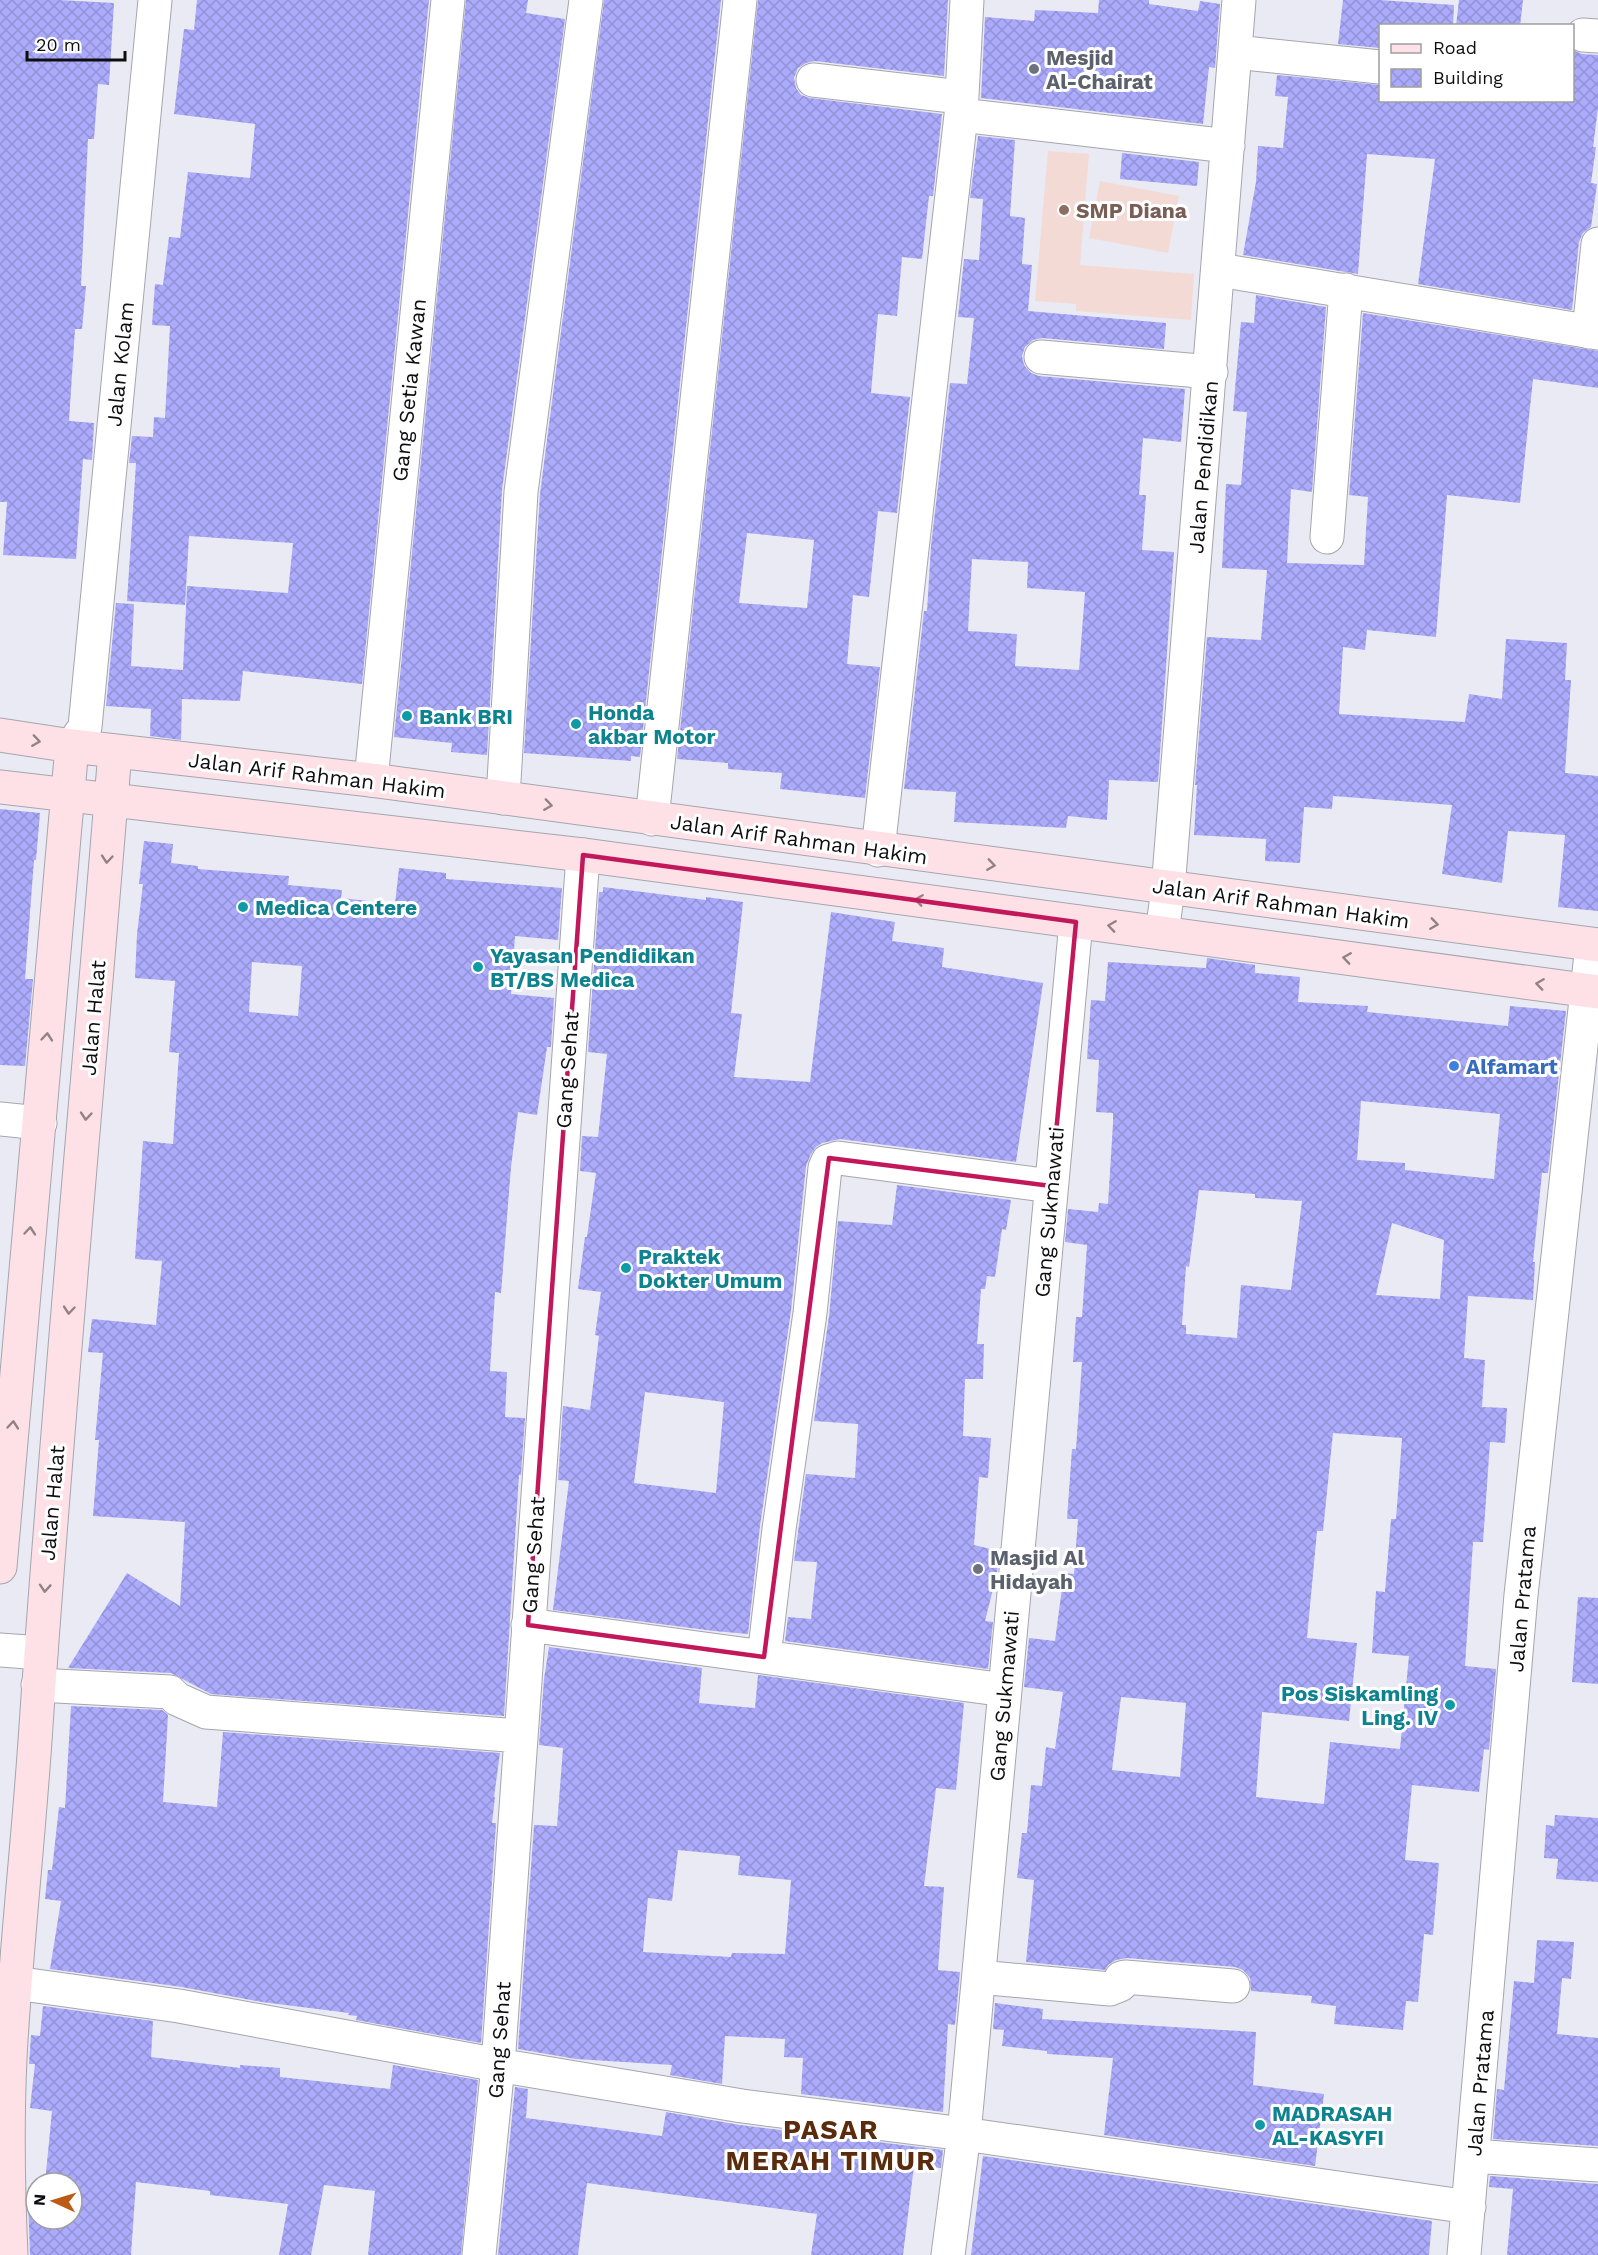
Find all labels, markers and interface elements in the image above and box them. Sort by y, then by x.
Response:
scale bar [27,24,124,62]
legend [1379,24,1574,102]
text: 20 m [36,34,81,55]
text: Road [1433,37,1477,58]
place label: Mesjid Al-Chairat [1046,45,1153,94]
marker: Mesjid Al-Chairat [1027,62,1041,76]
text: Building [1433,67,1503,88]
place label: SMP Diana [1076,198,1188,223]
marker: SMP Diana [1057,203,1071,217]
street label: Gang Setia Kawan [387,297,431,483]
street label: Jalan Kolam [101,300,139,428]
street label: Jalan Pendidikan [1183,379,1223,555]
place label: Honda akbar Motor [588,700,716,749]
place label: Bank BRI [419,704,513,729]
marker: Bank BRI [400,709,414,723]
marker: Honda akbar Motor [569,717,583,731]
one-way arrow [31,734,41,746]
street label: Jalan Arif Rahman Hakim [187,747,447,803]
one-way arrow [544,798,553,810]
street label: Jalan Arif Rahman Hakim [669,809,929,869]
one-way arrow [100,854,113,863]
one-way arrow [987,858,996,871]
street label: Jalan Arif Rahman Hakim [1151,873,1411,933]
place label: Medica Centere [255,895,417,920]
one-way arrow [914,895,923,907]
marker: Medica Centere [236,900,250,914]
one-way arrow [1430,917,1439,929]
one-way arrow [1107,921,1116,933]
place label: Yayasan Pendidikan BT/BS Medica [490,943,695,992]
one-way arrow [1342,952,1351,965]
street label: Jalan Halat [76,959,111,1077]
marker: Yayasan Pendidikan BT/BS Medica [471,960,485,974]
one-way arrow [1535,978,1545,991]
street label: Gang Sehat [550,1010,584,1129]
one-way arrow [41,1032,54,1041]
place label: Alfamart [1466,1054,1558,1079]
marker: Alfamart [1447,1059,1461,1073]
one-way arrow [79,1112,92,1121]
street label: Gang Sukmawati [1029,1125,1069,1299]
one-way arrow [23,1226,36,1235]
place label: Praktek Dokter Umum [638,1244,782,1293]
marker: Praktek Dokter Umum [619,1261,633,1275]
one-way arrow [63,1306,76,1315]
one-way arrow [6,1421,19,1430]
street label: Jalan Halat [35,1444,70,1562]
street label: Gang Sehat [516,1495,550,1614]
street label: Jalan Pratama [1503,1525,1541,1673]
place label: Masjid Al Hidayah [990,1545,1085,1594]
marker: Masjid Al Hidayah [971,1562,985,1576]
one-way arrow [38,1584,51,1593]
street label: Gang Sukmawati [984,1609,1024,1783]
place label: Pos Siskamling Ling. IV [1281,1681,1439,1730]
marker: Pos Siskamling Ling. IV [1443,1698,1457,1712]
street label: Gang Sehat [482,1980,516,2099]
street label: Jalan Pratama [1461,2009,1499,2157]
place label: MADRASAH AL-KASYFI [1272,2101,1392,2150]
district label: PASAR MERAH TIMUR [726,2114,936,2177]
marker: MADRASAH AL-KASYFI [1253,2118,1267,2132]
north arrow [24,2171,84,2231]
text: N [30,2193,49,2207]

